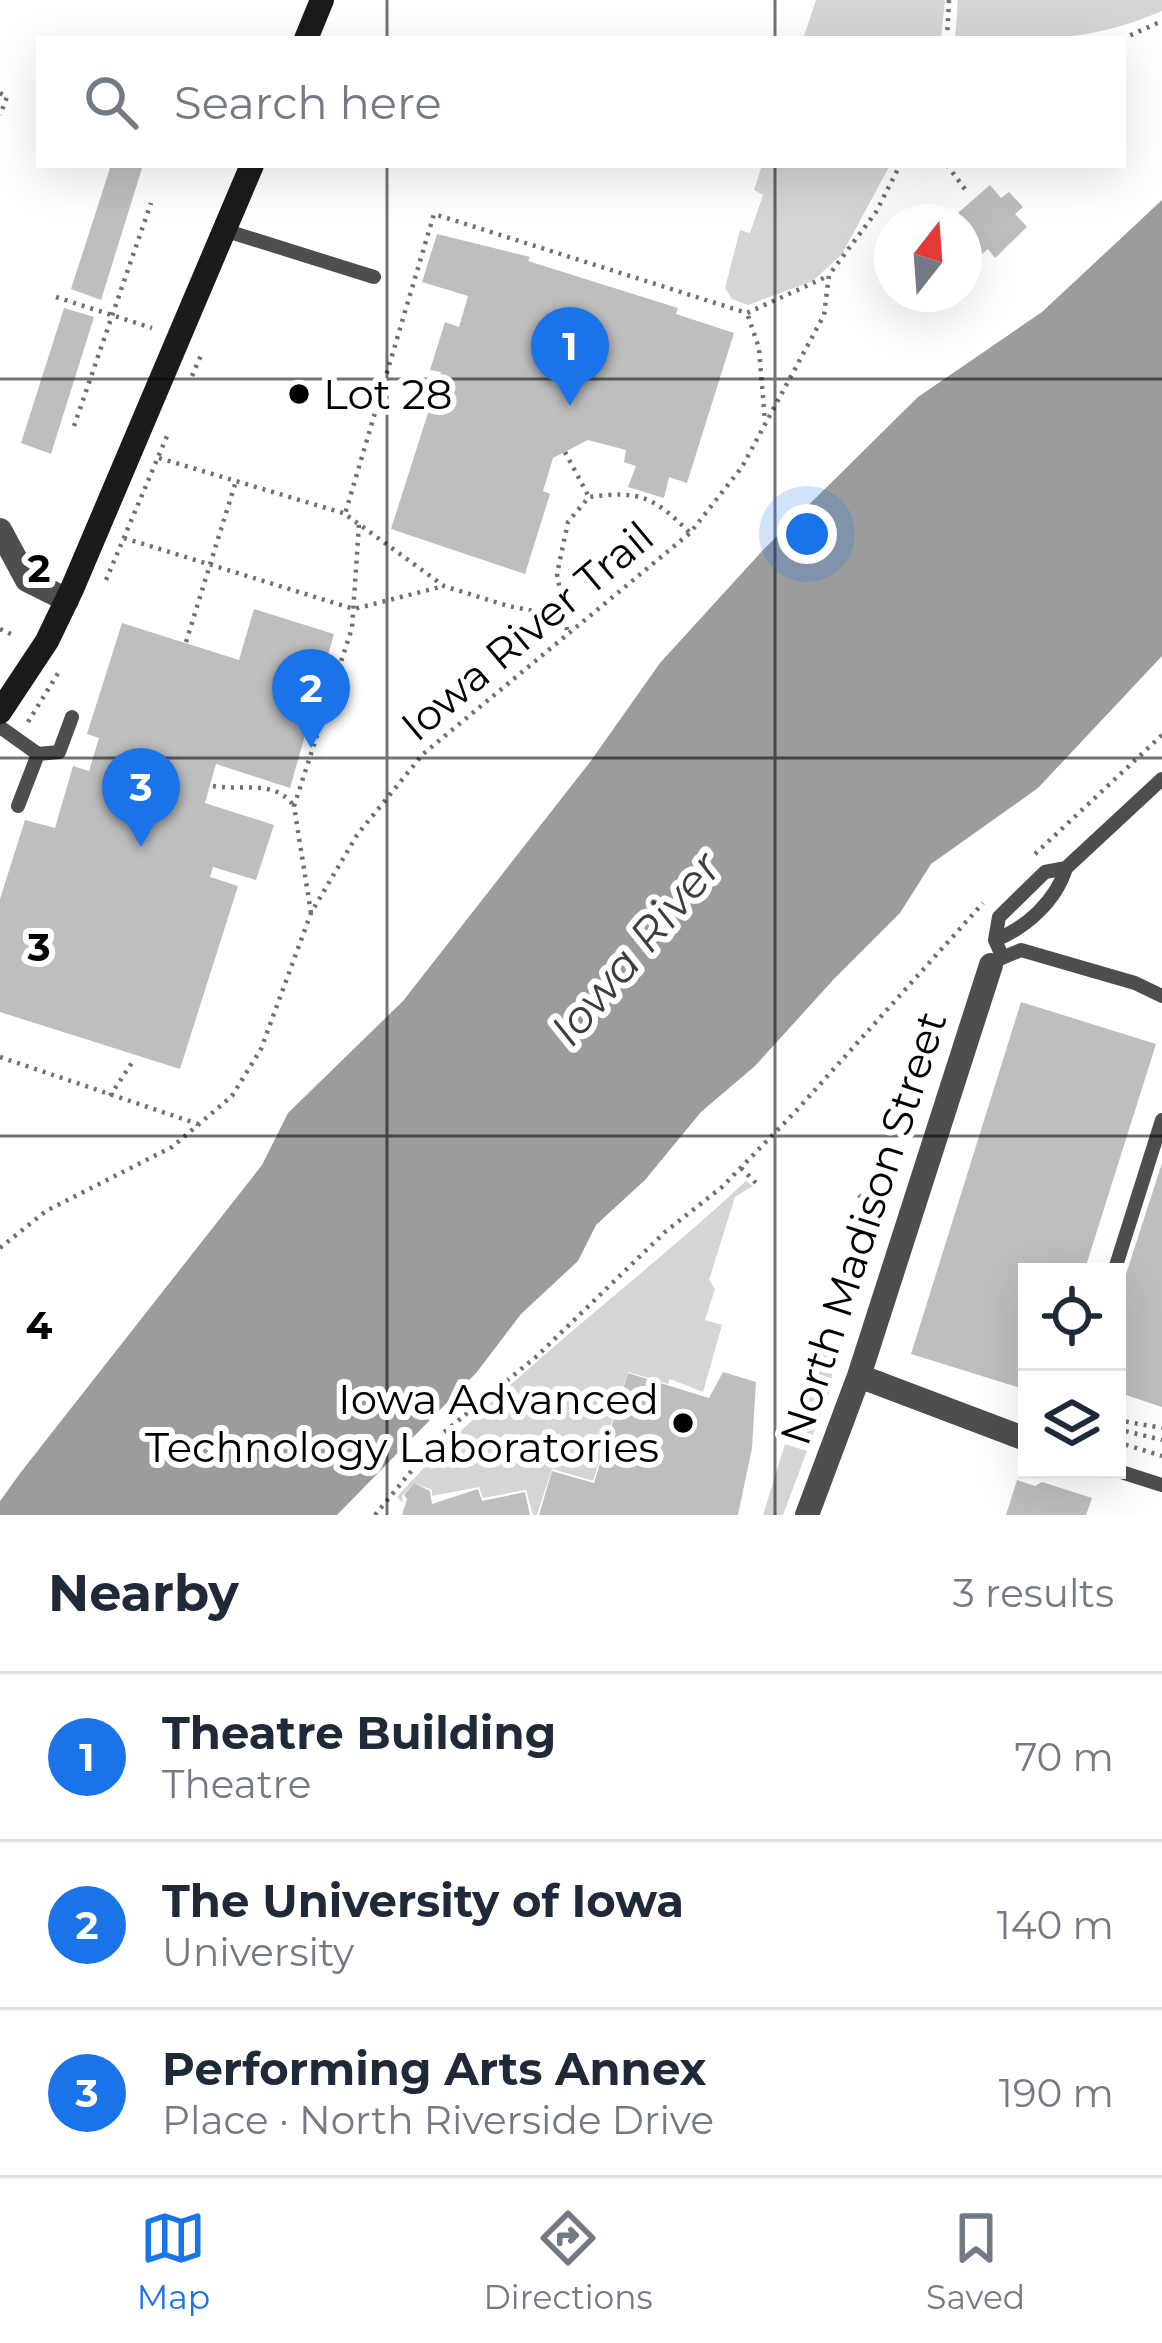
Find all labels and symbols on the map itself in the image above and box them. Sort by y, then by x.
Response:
north arrow [874,204,982,312]
pin: 1 [531,307,609,406]
place label: Lot 28 [323,368,452,420]
marker: Lot 28 [286,381,312,407]
your location [777,504,837,564]
street label: Iowa River Trail [390,510,664,752]
text: 2 [27,544,51,592]
pin: 2 [272,649,350,748]
pin: 3 [102,748,180,847]
water label: Iowa River [538,839,732,1056]
text: 3 [26,923,51,971]
street label: North Madison Street [768,1005,958,1451]
text: 4 [26,1301,53,1349]
place label: Iowa Advanced Technology Laboratories [145,1373,659,1473]
marker: Iowa Advanced Technology Laboratories [670,1410,696,1436]

